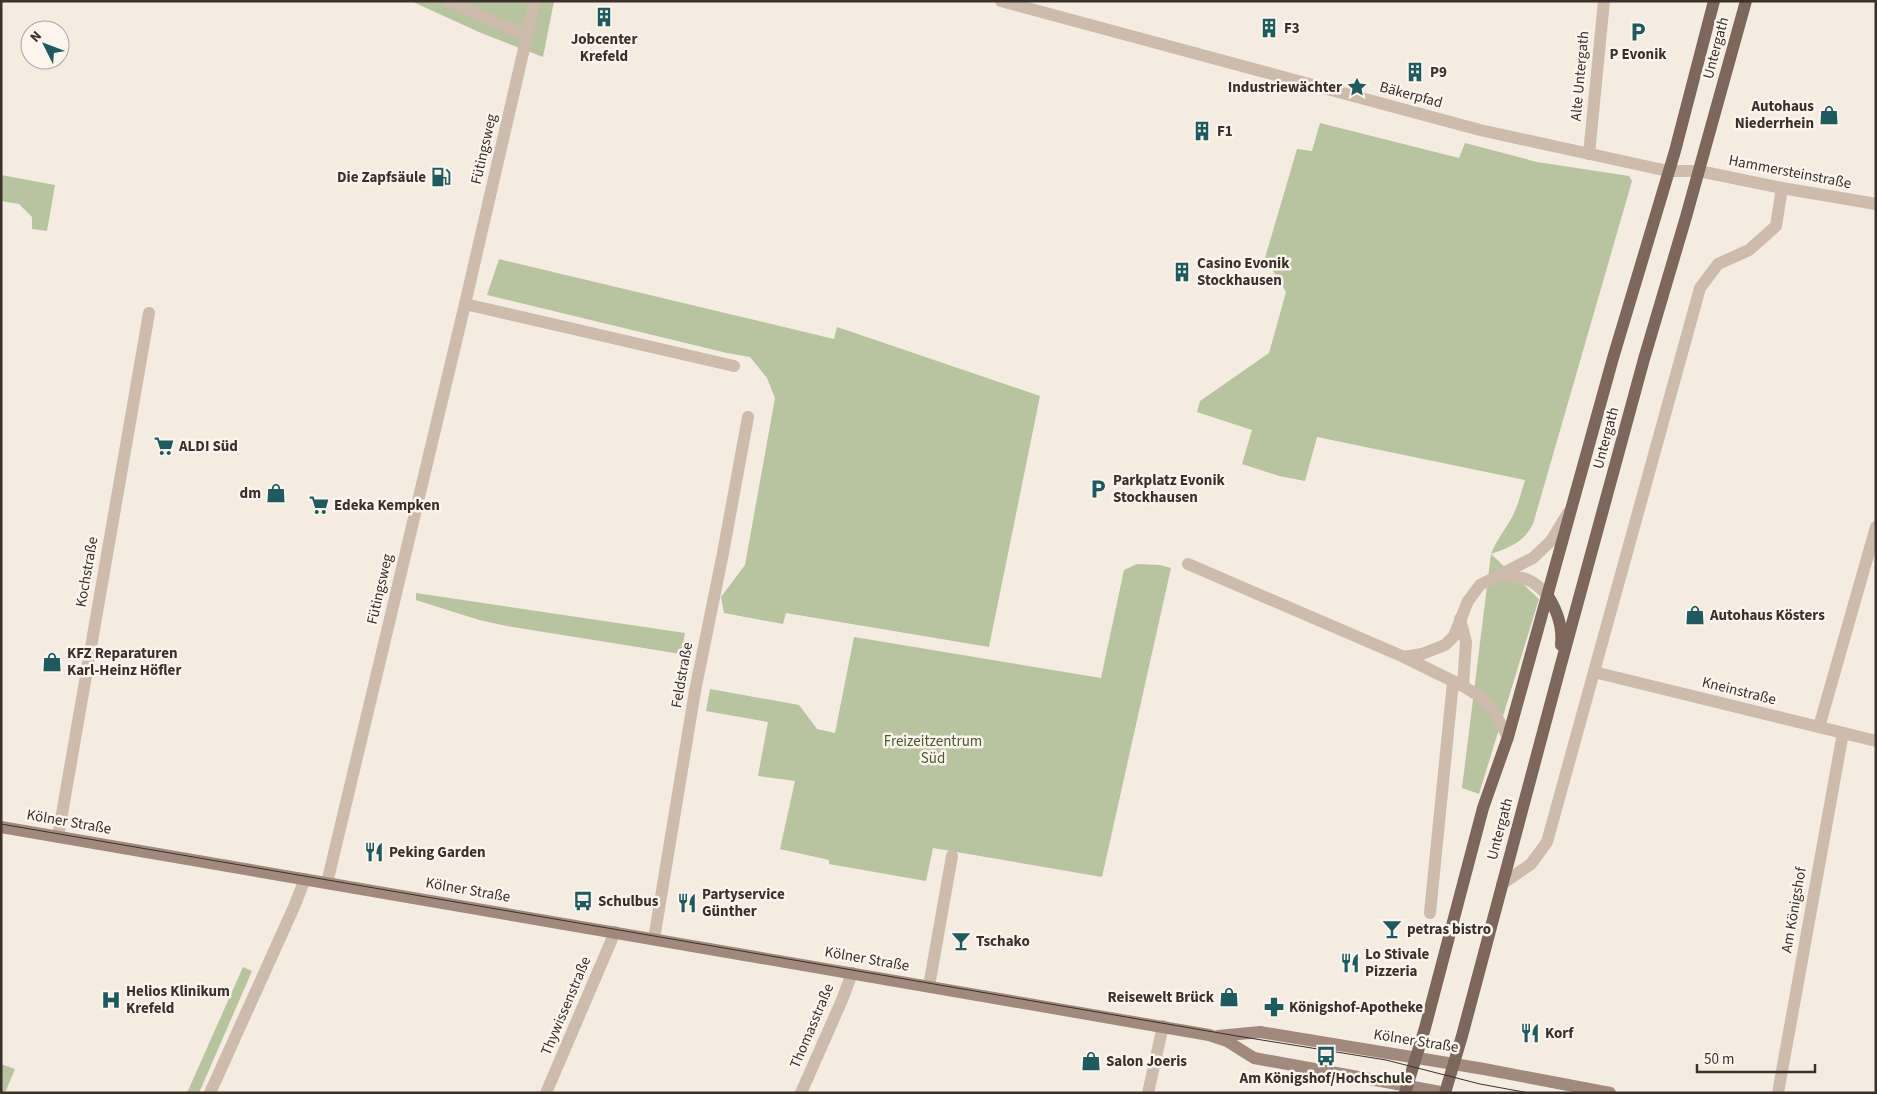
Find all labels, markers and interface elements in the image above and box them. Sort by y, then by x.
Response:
building icon: Jobcenter Krefeld [593,6,615,28]
street label: Untergath [1698,15,1734,81]
building icon: F3 [1258,17,1280,39]
place label: F3 [1284,18,1300,39]
north arrow [20,20,70,70]
parking icon: P Evonik [1627,21,1649,43]
text: N [26,27,47,47]
place label: Jobcenter Krefeld [571,29,637,67]
street label: Alte Untergath [1566,30,1594,122]
place label: P Evonik [1610,44,1667,65]
building icon: P9 [1404,61,1426,83]
place label: P9 [1430,62,1447,83]
place icon: Industriewächter [1346,76,1368,98]
place label: Industriewächter [1228,77,1342,98]
street label: Bäkerpfad [1377,77,1445,113]
place label: Autohaus Niederrhein [1735,96,1814,134]
shop icon: Autohaus Niederrhein [1818,104,1840,126]
street label: Fütingsweg [466,111,502,186]
building icon: F1 [1191,120,1213,142]
place label: F1 [1217,121,1233,142]
street label: Hammersteinstraße [1727,150,1853,194]
fuel station icon: Die Zapfsäule [430,166,452,188]
place label: Die Zapfsäule [337,167,426,188]
place label: Casino Evonik Stockhausen [1197,253,1290,291]
building icon: Casino Evonik Stockhausen [1171,261,1193,283]
street label: Untergath [1588,405,1624,471]
supermarket icon: ALDI Süd [153,435,175,457]
place label: ALDI Süd [178,436,238,457]
place label: Parkplatz Evonik Stockhausen [1113,470,1226,508]
parking icon: Parkplatz Evonik Stockhausen [1087,478,1109,500]
shop icon: dm [265,482,287,504]
place label: dm [240,483,261,504]
supermarket icon: Edeka Kempken [308,494,330,516]
place label: Edeka Kempken [334,495,440,516]
street label: Kochstraße [70,535,104,609]
street label: Fütingsweg [362,551,398,626]
shop icon: Autohaus Kösters [1684,604,1706,626]
place label: Autohaus Kösters [1709,605,1825,626]
street label: Feldstraße [666,641,698,709]
place label: KFZ Reparaturen Karl-Heinz Höfler [67,643,181,681]
shop icon: KFZ Reparaturen Karl-Heinz Höfler [41,651,63,673]
street label: Kneinstraße [1700,672,1778,710]
park label: Freizeitzentrum Süd [884,731,982,769]
street label: Untergath [1482,796,1518,862]
street label: Kölner Straße [25,804,113,840]
restaurant icon: Peking Garden [363,841,385,863]
place label: Peking Garden [389,842,486,863]
street label: Am Königshof [1776,865,1812,955]
street label: Kölner Straße [424,872,512,908]
place label: Partyservice Günther [702,884,785,922]
bus stop icon: Schulbus [572,890,594,912]
place label: Schulbus [598,891,659,912]
restaurant icon: Partyservice Günther [676,892,698,914]
bar icon: petras bistro [1381,918,1403,940]
place label: petras bistro [1407,919,1491,940]
bar icon: Tschako [950,930,972,952]
place label: Tschako [976,931,1030,952]
street label: Kölner Straße [823,941,911,977]
place label: Lo Stivale Pizzeria [1365,944,1429,982]
restaurant icon: Lo Stivale Pizzeria [1339,952,1361,974]
street label: Thywissenstraße [536,953,596,1059]
street label: Thomasstraße [785,980,839,1072]
place label: Helios Klinikum Krefeld [126,981,230,1019]
shop icon: Reisewelt Brück [1218,986,1240,1008]
place label: Reisewelt Brück [1108,987,1215,1008]
hospital icon: Helios Klinikum Krefeld [100,989,122,1011]
pharmacy icon: Königshof-Apotheke [1263,996,1285,1018]
place label: Königshof-Apotheke [1289,997,1423,1018]
restaurant icon: Korf [1519,1022,1541,1044]
place label: Korf [1545,1023,1574,1044]
street label: Kölner Straße [1372,1024,1460,1058]
scale bar [1697,1042,1814,1074]
bus stop icon: Am Königshof/Hochschule [1315,1045,1337,1067]
text: 50 m [1704,1049,1734,1070]
shop icon: Salon Joeris [1080,1050,1102,1072]
place label: Salon Joeris [1106,1051,1187,1072]
place label: Am Königshof/Hochschule [1239,1068,1413,1089]

